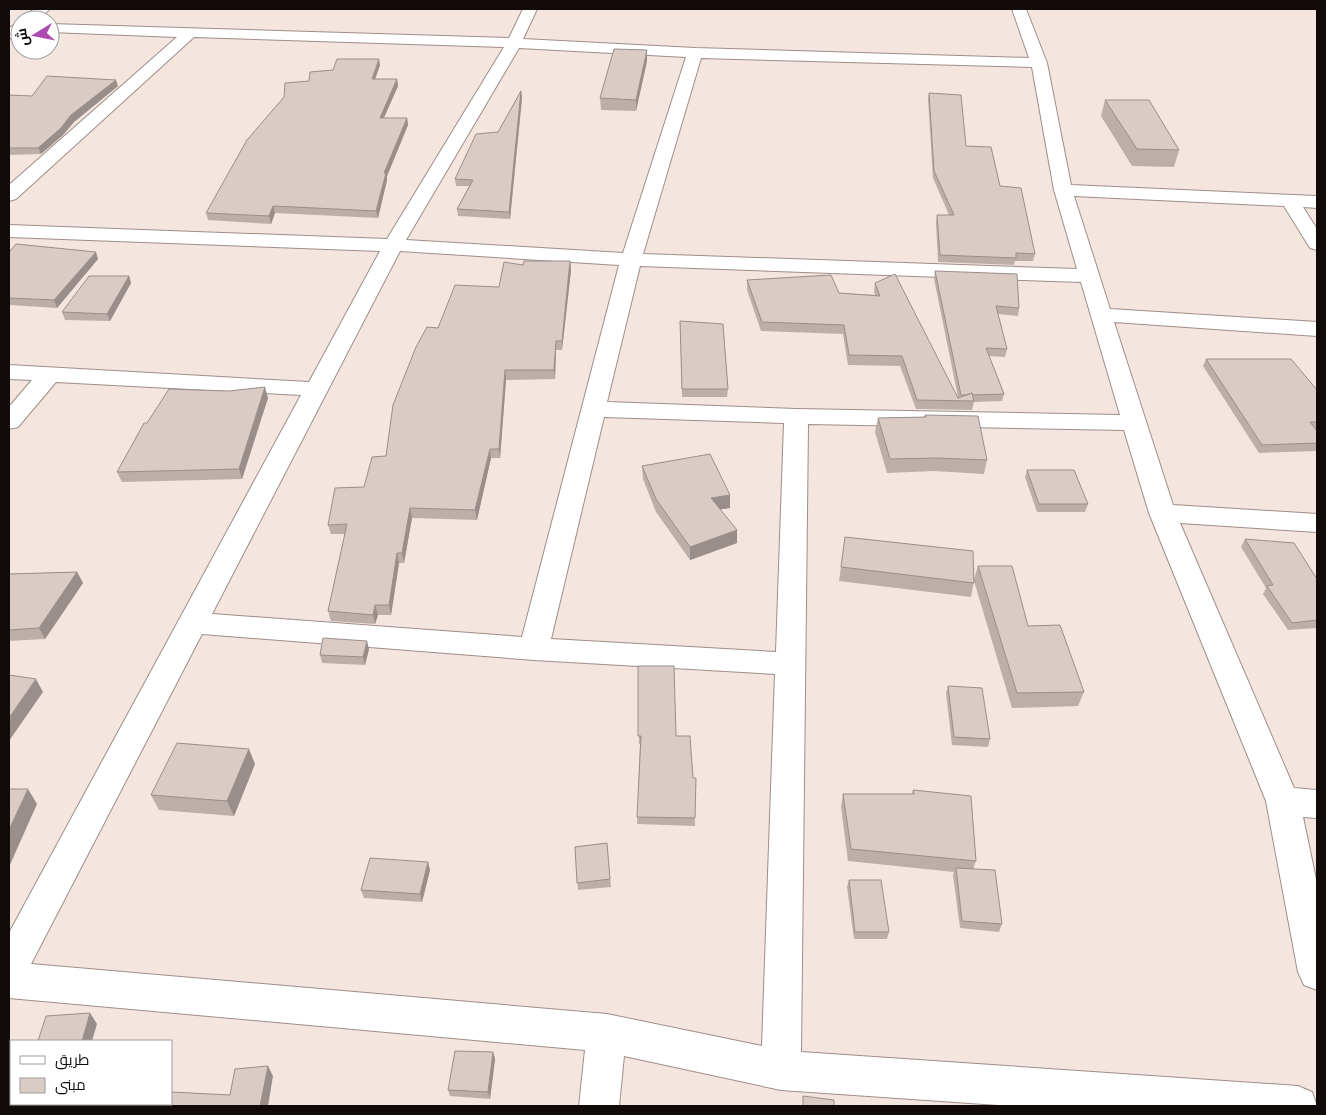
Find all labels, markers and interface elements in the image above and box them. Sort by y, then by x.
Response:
north arrow [10,10,60,60]
text: ش [12,27,33,48]
legend [10,1040,172,1105]
text: طريق [55,1050,89,1070]
text: مبنى [55,1075,86,1095]

